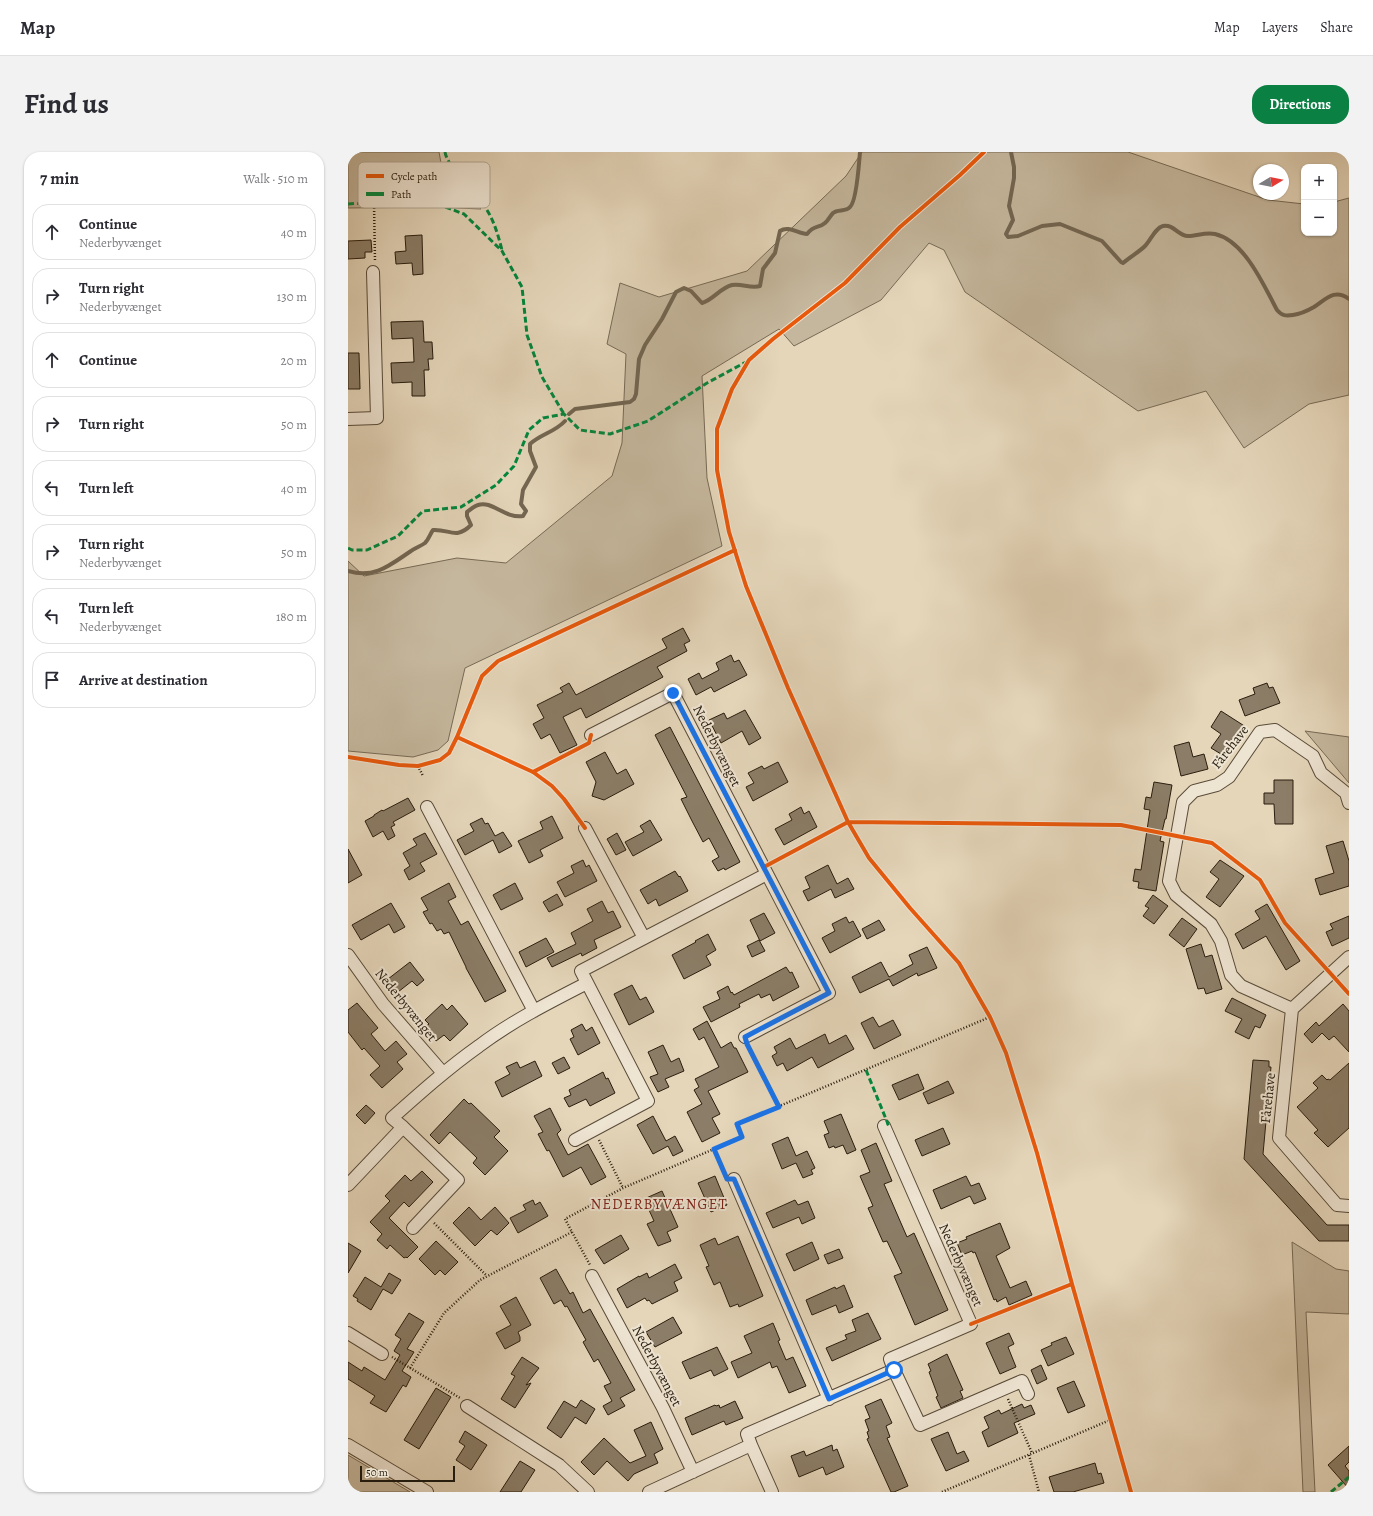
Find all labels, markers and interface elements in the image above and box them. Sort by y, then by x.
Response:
text: Map [20,15,55,41]
text: Map [1214,18,1240,37]
text: Layers [1262,18,1298,37]
text: Share [1320,18,1353,37]
text: Find us [24,85,109,123]
button: Directions [1252,85,1349,124]
legend [358,162,490,208]
north arrow [1253,164,1289,200]
map controls [1301,164,1337,236]
button: + [1301,164,1337,200]
text: 7 min [40,167,79,190]
text: Cycle path [391,169,438,184]
text: Walk · 510 m [243,170,308,187]
text: Path [391,187,412,202]
button: − [1301,200,1337,236]
text: Continue [79,214,137,234]
icon: ahead [41,221,63,243]
text: 40 m [281,224,307,241]
text: Nederbyvænget [79,234,162,251]
text: Turn right [79,278,144,298]
icon: right [41,285,63,307]
text: 130 m [277,288,307,305]
text: Nederbyvænget [79,298,162,315]
icon: ahead [41,349,63,371]
text: Continue [79,350,137,370]
text: 20 m [281,352,307,369]
icon: right [41,413,63,435]
text: Turn right [79,414,144,434]
text: 50 m [281,416,307,433]
icon: left [41,477,63,499]
text: Turn left [79,478,134,498]
text: 40 m [281,480,307,497]
text: Turn right [79,534,144,554]
icon: right [41,541,63,563]
text: 50 m [281,544,307,561]
text: Nederbyvænget [79,554,162,571]
text: Turn left [79,598,134,618]
icon: left [41,605,63,627]
text: 180 m [276,608,307,625]
text: Nederbyvænget [79,618,162,635]
icon: arrive [41,669,63,691]
text: Arrive at destination [79,670,208,690]
route end [664,684,682,702]
street label: Nederbyvænget [688,702,746,790]
street label: Fårehave [1207,721,1253,773]
street label: Nederbyvænget [371,964,442,1046]
street label: Fårehave [1256,1072,1280,1124]
district label: NEDERBYVÆNGET [590,1194,728,1214]
street label: Nederbyvænget [934,1220,988,1310]
street label: Nederbyvænget [628,1322,686,1410]
route start [885,1361,903,1379]
scale bar [360,1464,455,1483]
text: 50 m [366,1465,388,1480]

